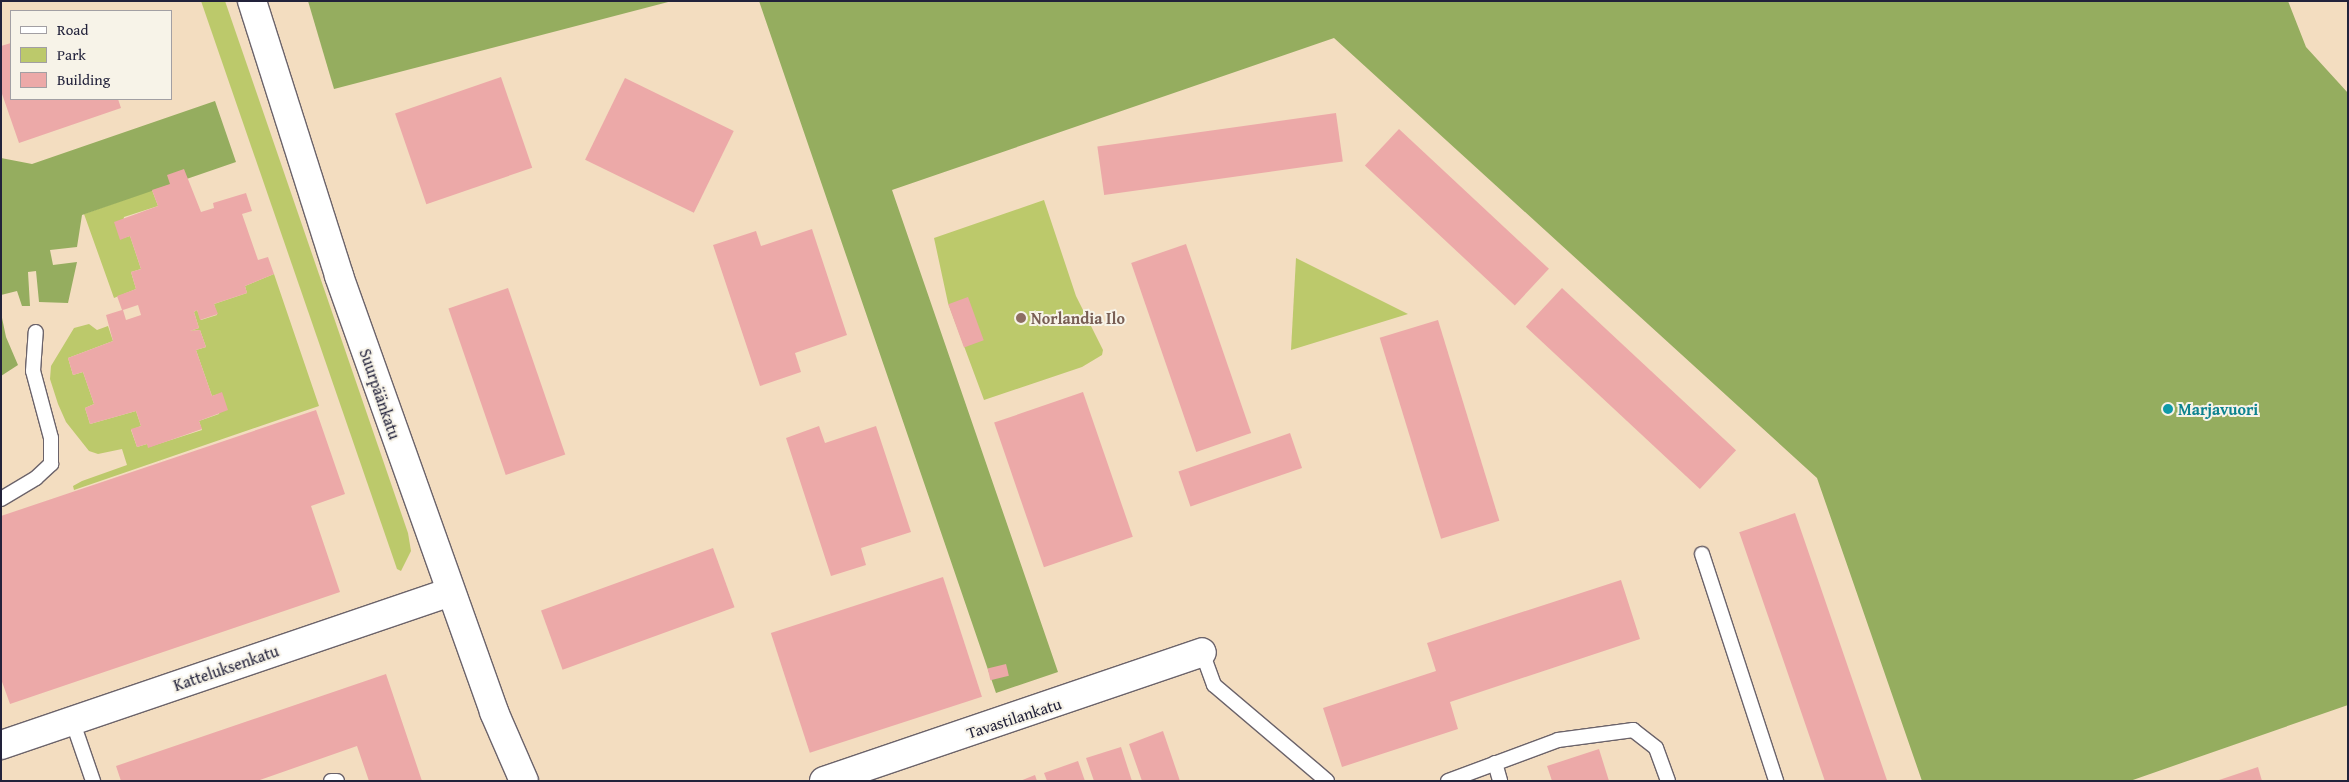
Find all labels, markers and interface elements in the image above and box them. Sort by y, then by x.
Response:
legend [10,10,172,100]
text: Road [57,19,88,40]
text: Park [57,44,86,65]
text: Building [57,69,110,90]
place label: Norlandia Ilo [1031,308,1125,328]
marker: Norlandia Ilo [1015,312,1027,324]
street label: Suurpäänkatu [356,346,404,442]
place label: Marjavuori [2178,399,2258,419]
marker: Marjavuori [2162,403,2174,415]
street label: Katteluksenkatu [171,641,281,695]
street label: Tavastilankatu [964,694,1064,742]

